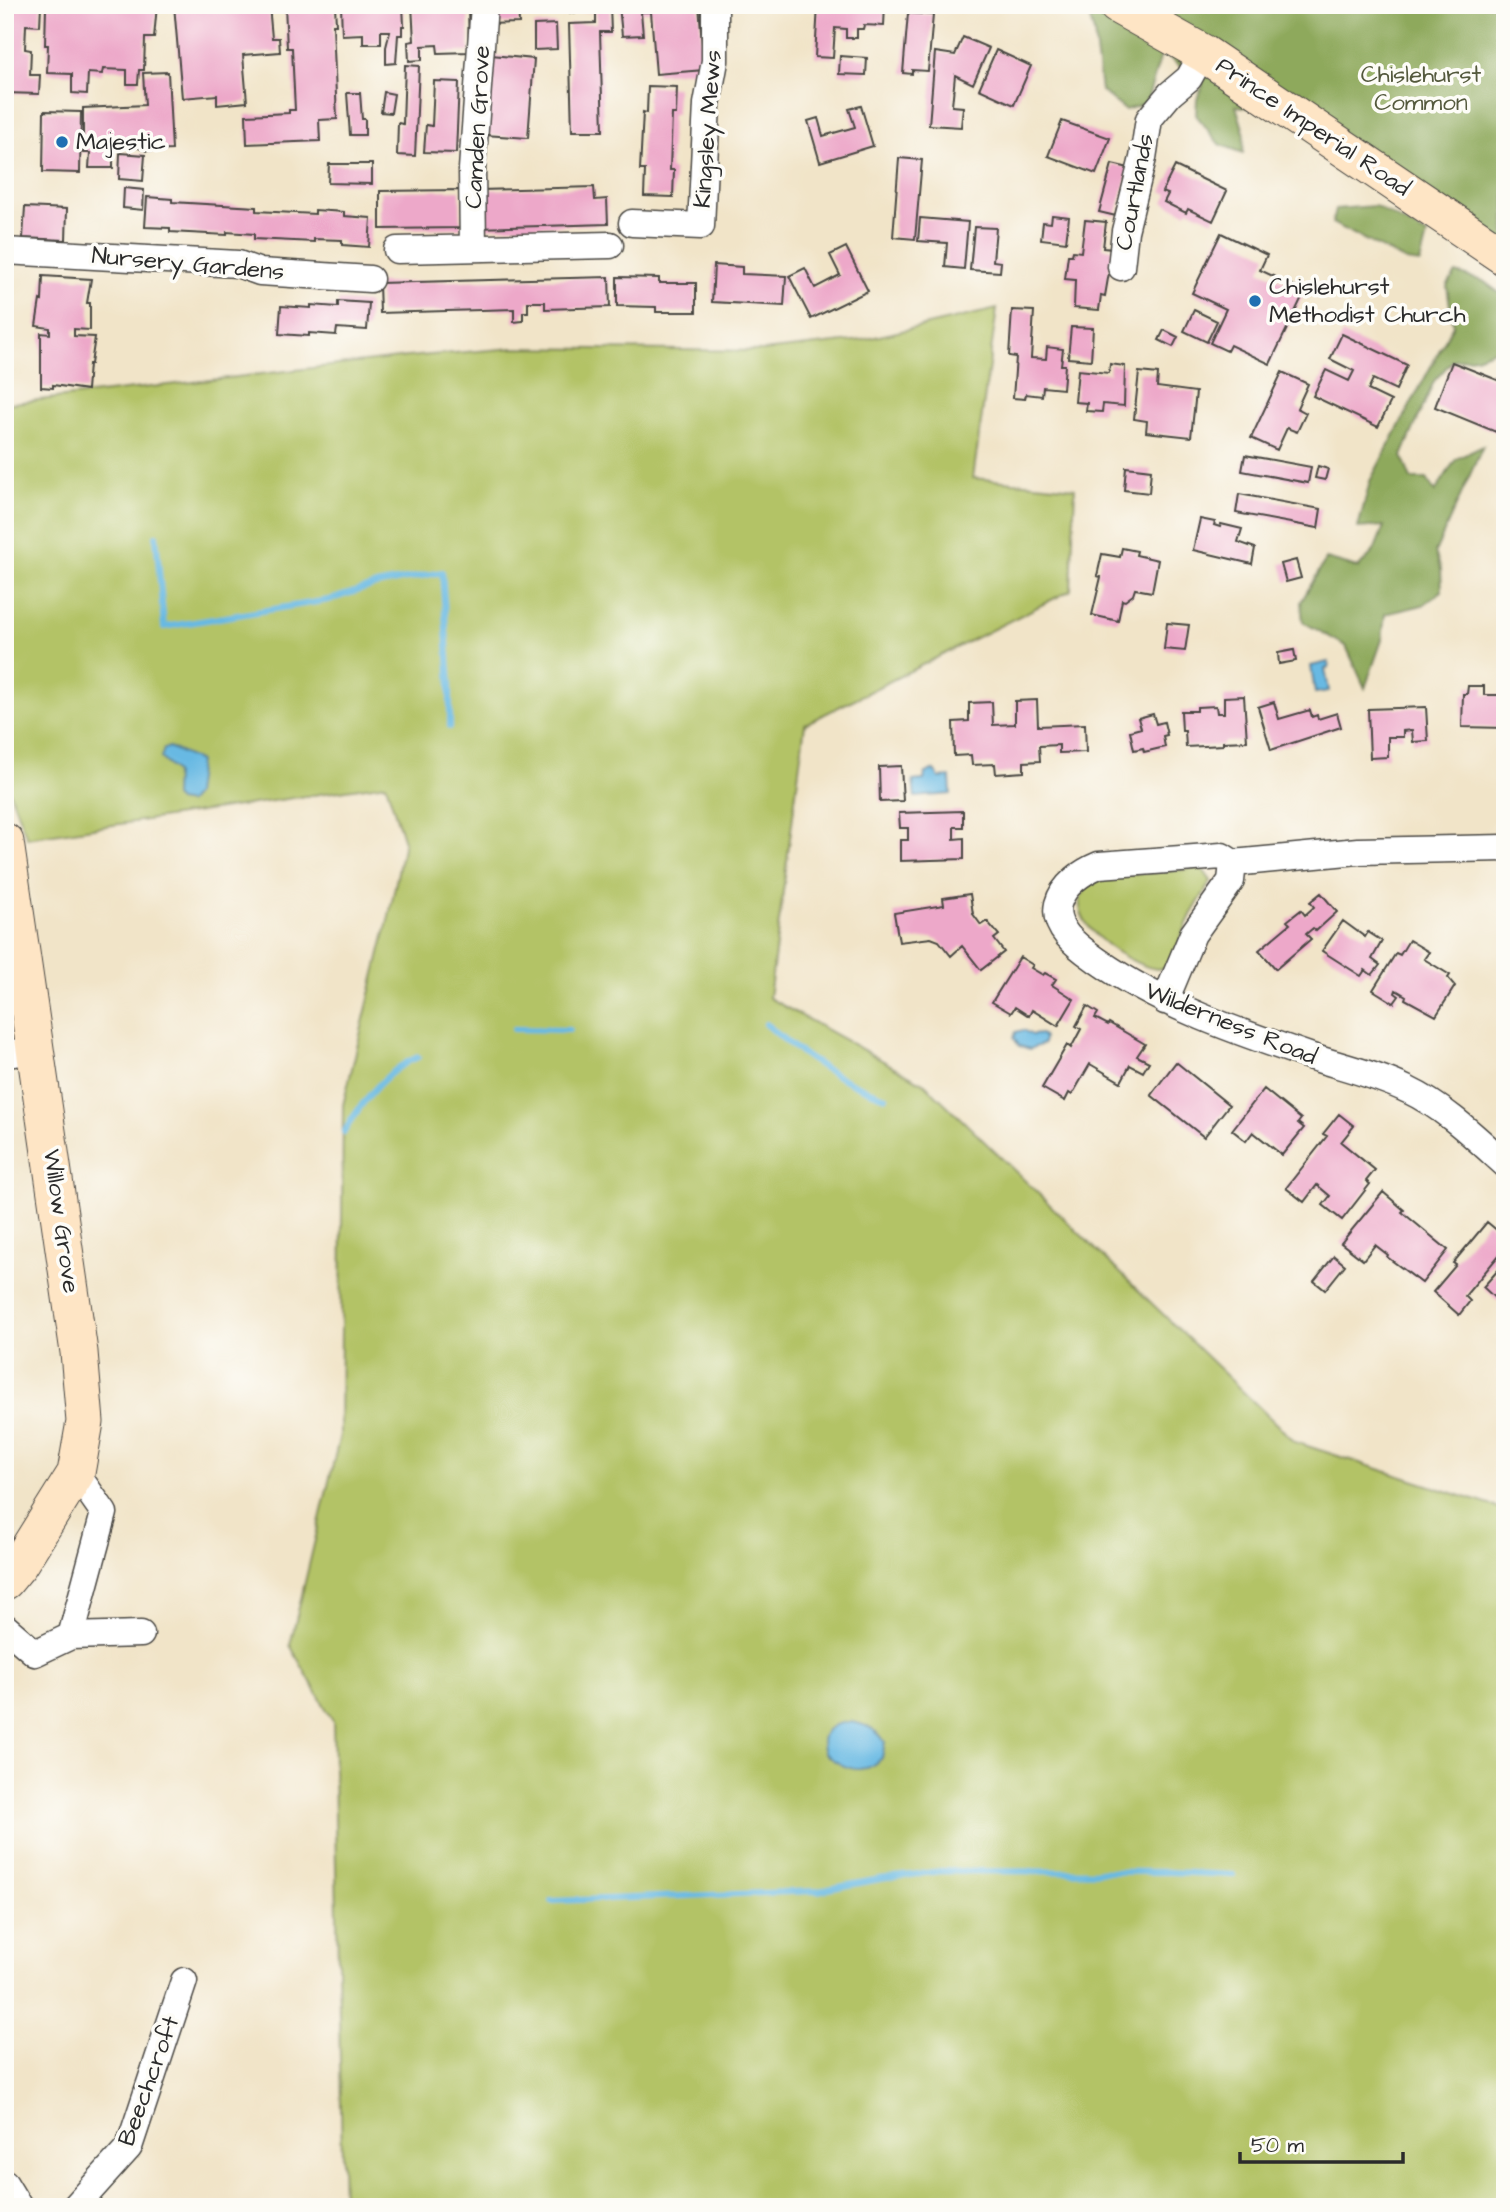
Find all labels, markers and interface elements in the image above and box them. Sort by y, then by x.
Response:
street label: Camden Grove [457,44,499,210]
street label: Kingsley Mews [686,49,731,209]
street label: Prince Imperial Road [1209,49,1417,205]
park label: Chislehurst Common [1361,58,1481,120]
place label: Majestic [76,125,166,159]
street label: Courtlands [1107,131,1163,253]
marker: Majestic [54,134,70,150]
street label: Nursery Gardens [90,239,286,290]
place label: Chislehurst Methodist Church [1269,270,1466,332]
marker: Chislehurst Methodist Church [1247,293,1263,309]
street label: Wilderness Road [1140,974,1322,1074]
street label: Willow Grove [34,1147,88,1295]
street label: Beechcroft [110,2011,188,2151]
scale bar [1240,2121,1403,2165]
text: 50 m [1251,2131,1305,2160]

